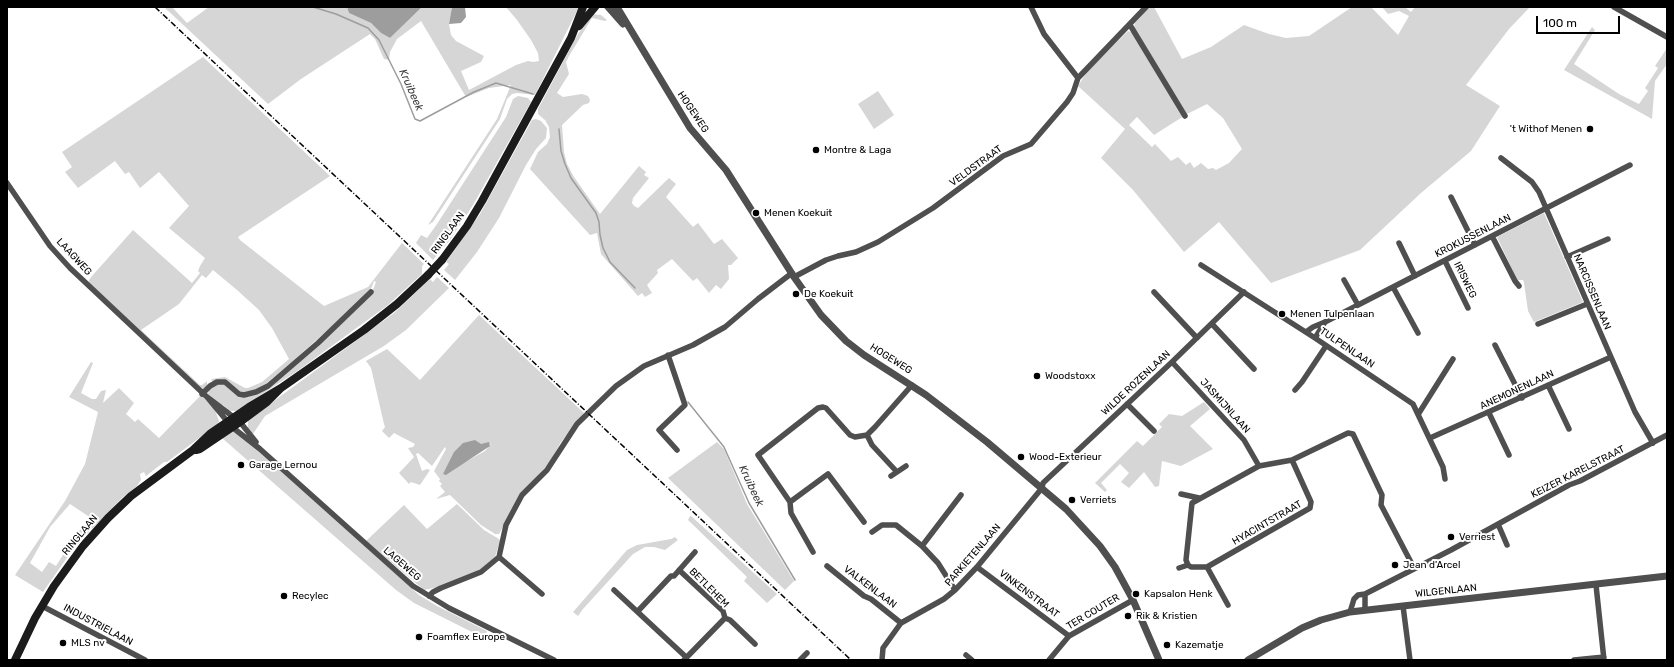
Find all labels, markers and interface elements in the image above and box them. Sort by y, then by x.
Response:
scale bar [1538,8,1622,34]
text: 100 m [1543,16,1577,30]
water label: Kruibeek [396,67,426,113]
street label: HOGEWEG [675,89,711,135]
place label: 't Withof Menen [1510,123,1582,135]
marker: 't Withof Menen [1585,124,1595,134]
street label: VELDSTRAAT [947,143,1005,189]
place label: Montre & Laga [824,144,891,156]
marker: Montre & Laga [811,145,821,155]
place label: Menen Koekuit [764,207,832,219]
marker: Menen Koekuit [751,208,761,218]
street label: RINGLAAN [429,210,467,256]
street label: KROKUSSENLAAN [1433,212,1513,260]
street label: LAAGWEG [54,236,94,278]
street label: NARCISSENLAAN [1571,252,1613,332]
street label: IRISWEG [1451,260,1479,300]
place label: De Koekuit [804,288,853,300]
marker: De Koekuit [791,289,801,299]
place label: Menen Tulpenlaan [1290,308,1374,320]
marker: Menen Tulpenlaan [1277,309,1287,319]
street label: TULPENLAAN [1317,325,1377,371]
street label: HOGEWEG [868,341,914,377]
street label: WILDE ROZENLAAN [1099,348,1173,418]
street label: ANEMONENLAAN [1478,368,1556,412]
place label: Woodstoxx [1045,370,1096,382]
marker: Woodstoxx [1032,371,1042,381]
street label: JASMIJNLAAN [1197,376,1253,436]
street label: KEIZER KARELSTRAAT [1529,443,1627,501]
place label: Wood-Exterieur [1029,451,1102,463]
marker: Wood-Exterieur [1016,452,1026,462]
place label: Garage Lernou [249,459,317,471]
marker: Garage Lernou [236,460,246,470]
water label: Kruibeek [736,463,766,509]
place label: Verriets [1080,494,1116,506]
marker: Verriets [1067,495,1077,505]
street label: HYACINTSTRAAT [1230,498,1304,548]
street label: RINGLAAN [60,512,100,558]
street label: PARKIETENLAAN [943,521,1003,589]
place label: Verriest [1459,531,1495,543]
marker: Verriest [1446,532,1456,542]
street label: LAGEWEG [381,544,423,584]
place label: Jean d'Arcel [1403,559,1460,571]
marker: Jean d'Arcel [1390,560,1400,570]
street label: VALKENLAAN [841,563,899,611]
street label: BETLEHEM [687,566,731,610]
street label: VINKENSTRAAT [997,567,1061,621]
street label: WILGENLAAN [1415,582,1477,600]
place label: Kapsalon Henk [1144,588,1213,600]
marker: Kapsalon Henk [1131,589,1141,599]
place label: Recylec [292,590,329,602]
marker: Recylec [279,591,289,601]
street label: TER COUTER [1064,591,1122,633]
street label: INDUSTRIELAAN [61,602,135,648]
place label: Rik & Kristien [1136,610,1197,622]
marker: Rik & Kristien [1123,611,1133,621]
place label: Foamflex Europe [427,631,505,643]
marker: Foamflex Europe [414,632,424,642]
place label: MLS nv [71,637,105,649]
marker: MLS nv [58,638,68,648]
place label: Kazematje [1175,639,1223,651]
marker: Kazematje [1162,640,1172,650]

